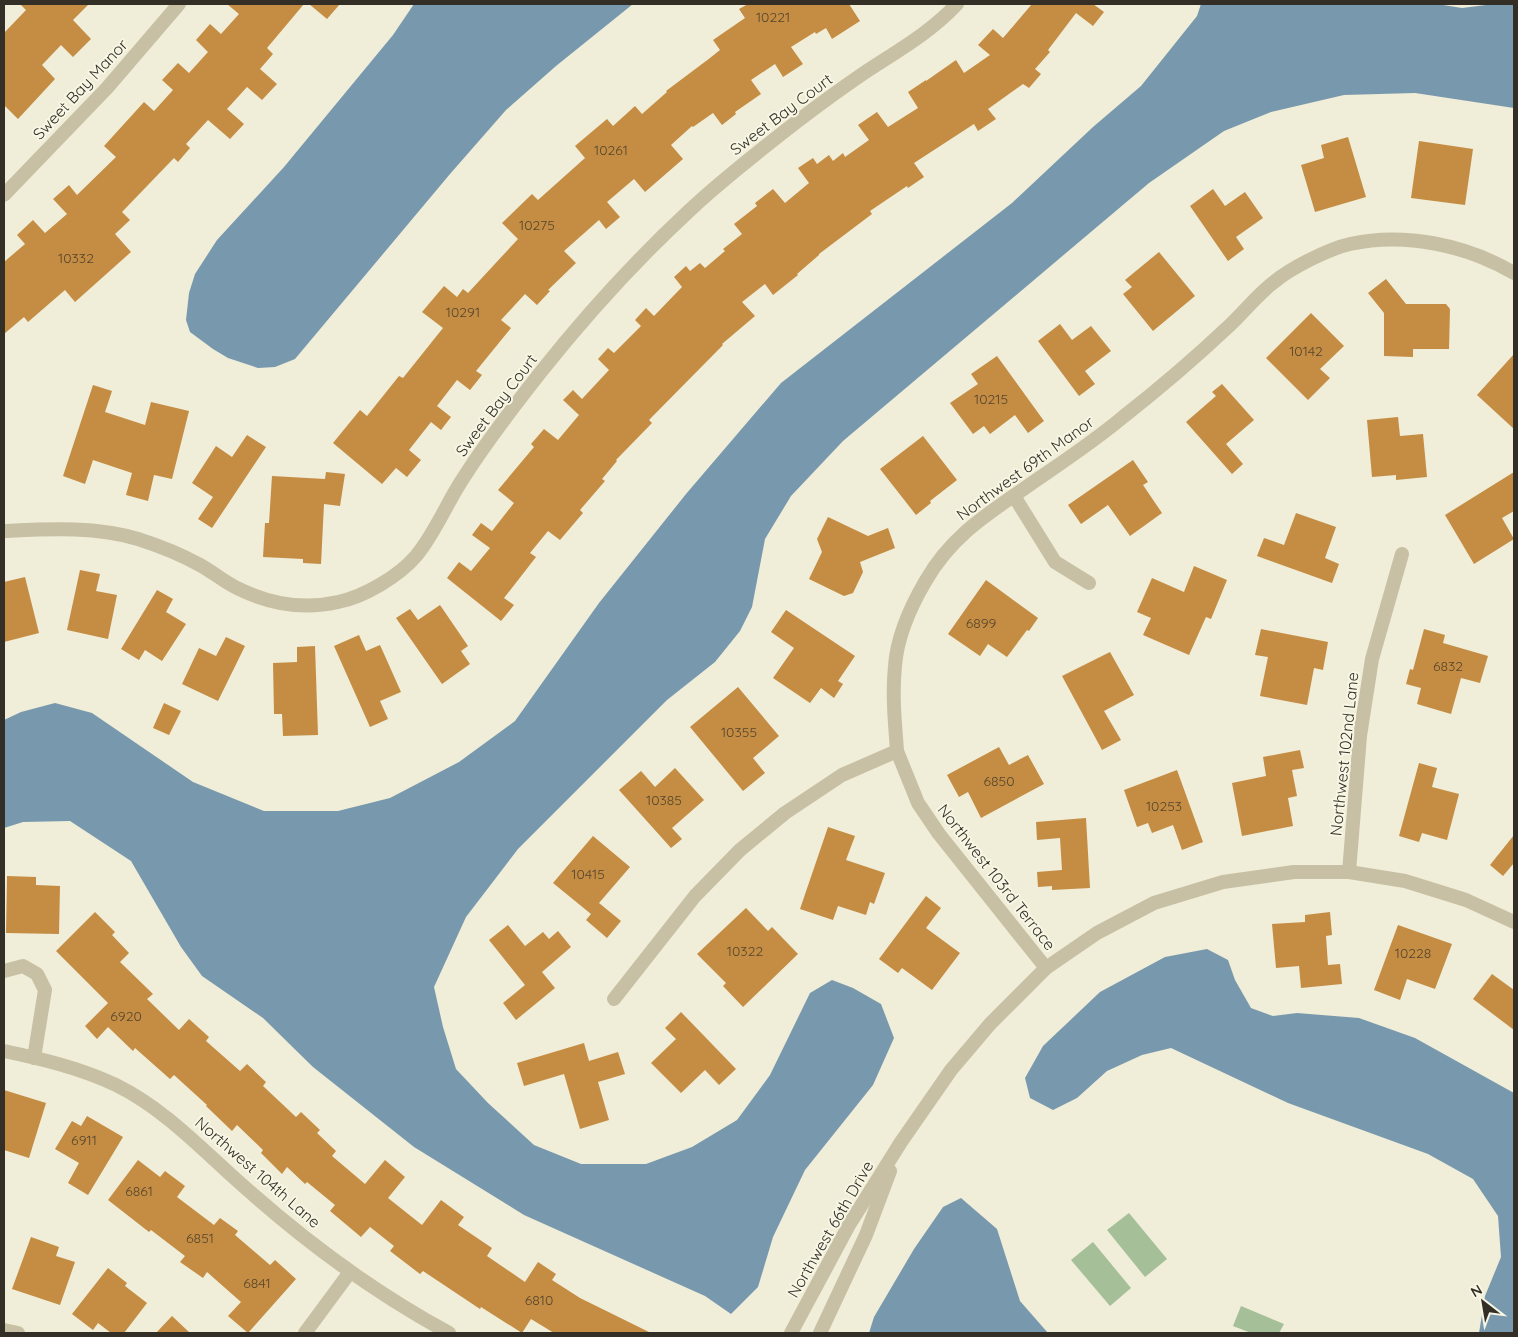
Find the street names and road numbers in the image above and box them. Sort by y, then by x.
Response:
street label: Sweet Bay Manor [28,34,132,144]
street label: Sweet Bay Court [726,69,836,159]
street label: Sweet Bay Court [451,350,541,460]
street label: Northwest 69th Manor [952,411,1098,525]
street label: Northwest 102nd Lane [1325,671,1363,837]
street label: Northwest 103rd Terrace [934,800,1060,954]
street label: Northwest 104th Lane [191,1112,325,1232]
street label: Northwest 66th Drive [783,1157,877,1301]

